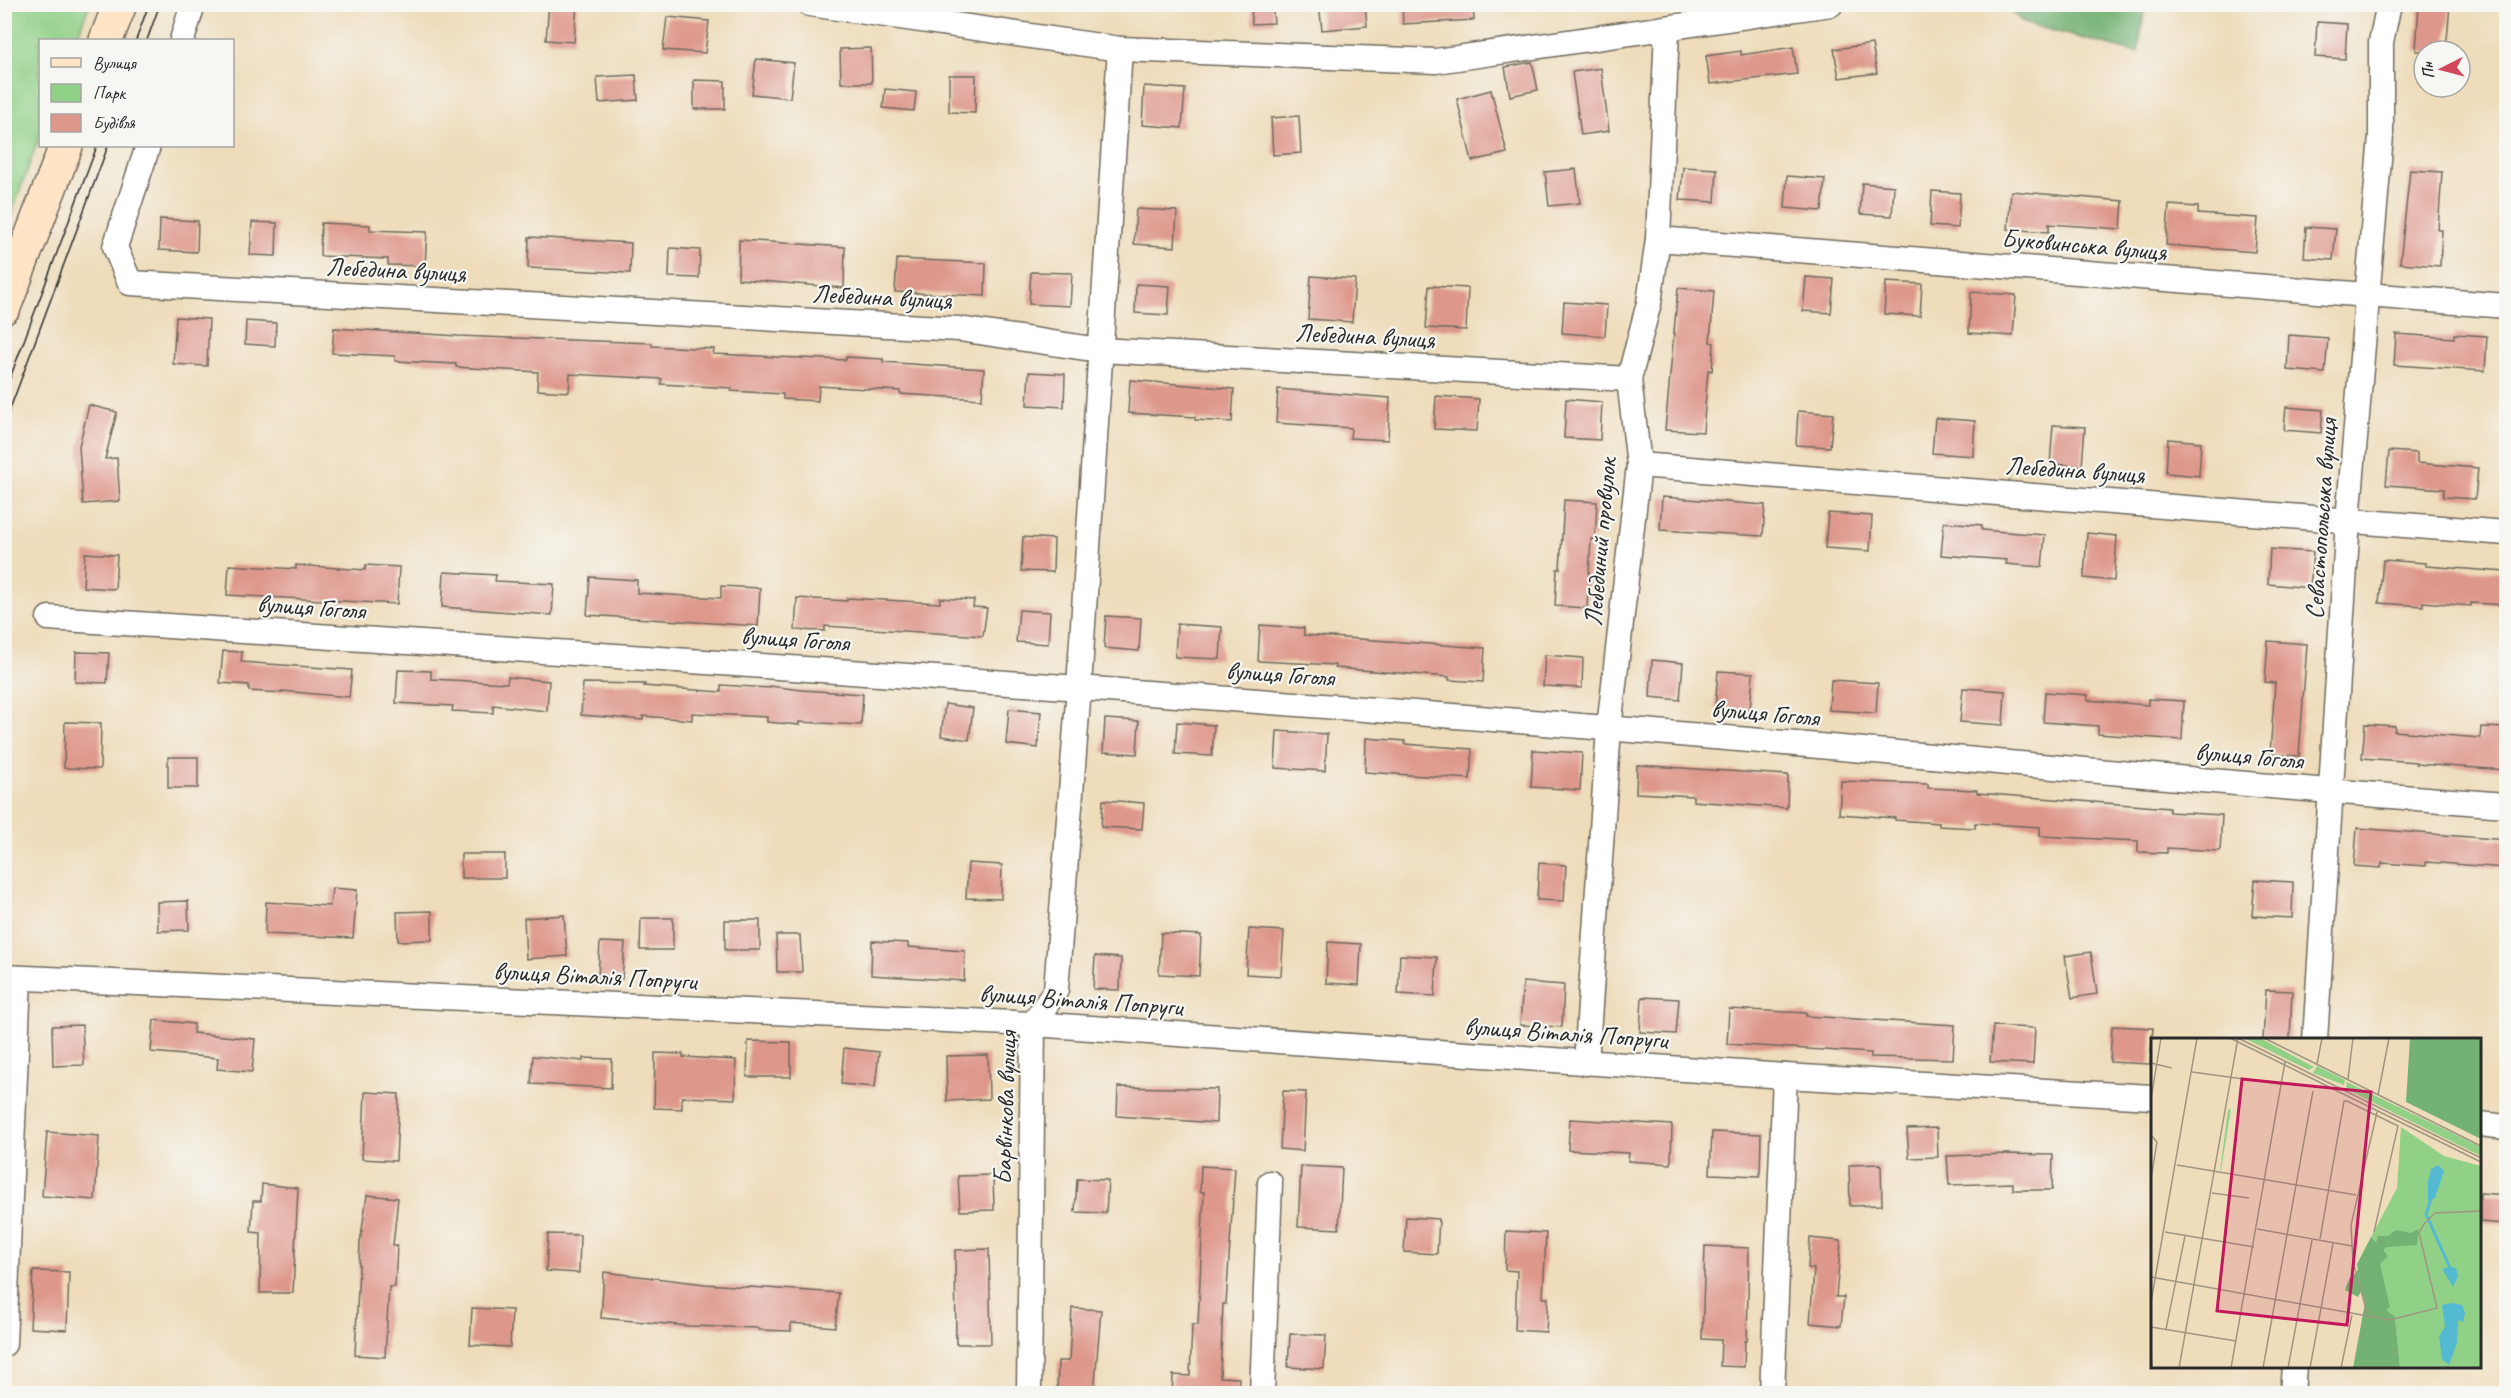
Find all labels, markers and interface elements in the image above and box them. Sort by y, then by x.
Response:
legend [39,39,234,147]
north arrow [2412,39,2472,99]
text: Вулиця [93,52,137,74]
text: Пн [2417,60,2439,80]
text: Парк [93,82,127,104]
text: Будівля [93,112,136,134]
street label: Буковинська вулиця [2000,221,2169,269]
street label: Лебедина вулиця [325,250,468,290]
street label: Лебедина вулиця [811,277,954,317]
street label: Лебедина вулиця [1294,316,1437,356]
street label: Севастопольська вулиця [2298,416,2345,620]
street label: Лебедина вулиця [2004,449,2147,491]
street label: Лебединий провулок [1576,454,1624,627]
street label: вулиця Гоголя [256,587,368,627]
street label: вулиця Гоголя [740,619,852,659]
street label: вулиця Гоголя [1225,654,1337,694]
street label: вулиця Гоголя [1710,692,1822,734]
street label: вулиця Гоголя [2194,735,2306,777]
street label: вулиця Віталія Попруги [492,954,699,998]
street label: вулиця Віталія Попруги [978,976,1185,1024]
street label: вулиця Віталія Попруги [1463,1009,1670,1057]
street label: Барвінкова вулиця [986,1029,1024,1185]
inset map [2151,1038,2481,1368]

